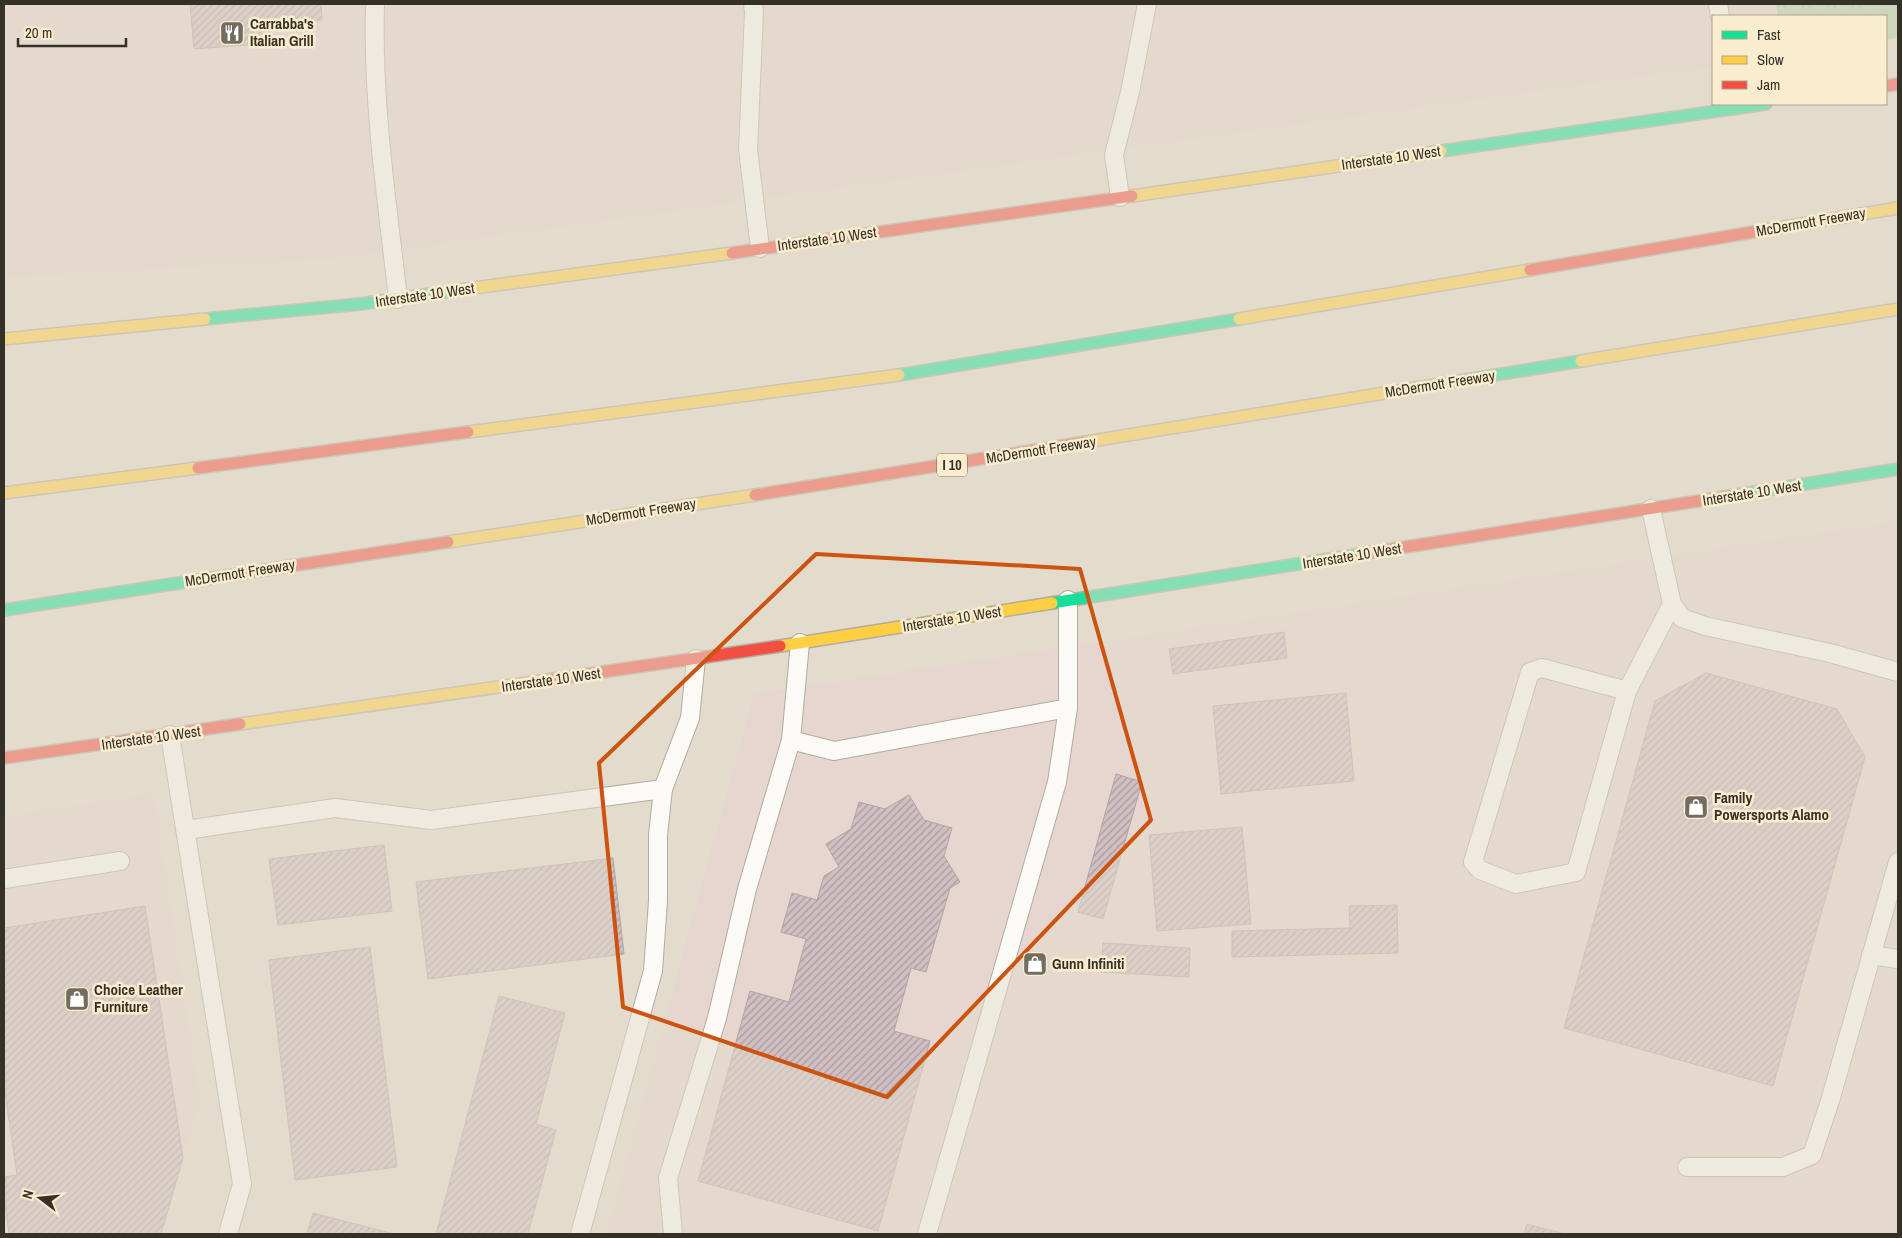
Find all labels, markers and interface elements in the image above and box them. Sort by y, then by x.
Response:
place label: Carrabba's Italian Grill [250,13,314,51]
scale bar [18,15,125,47]
legend [1712,15,1887,105]
restaurant icon: Carrabba's Italian Grill [219,20,245,46]
text: 20 m [25,22,52,43]
text: Fast [1757,24,1781,45]
text: Slow [1757,49,1784,70]
text: Jam [1757,74,1780,95]
street label: Interstate 10 West [1340,140,1442,175]
street label: McDermott Freeway [1755,201,1868,241]
street label: Interstate 10 West [776,221,878,256]
street label: Interstate 10 West [374,277,476,312]
street label: McDermott Freeway [1384,364,1497,403]
street label: McDermott Freeway [985,430,1098,469]
road number: I 10 [937,454,967,476]
street label: Interstate 10 West [1701,474,1803,511]
street label: McDermott Freeway [585,492,698,531]
street label: Interstate 10 West [1301,537,1403,574]
street label: McDermott Freeway [184,553,297,592]
street label: Interstate 10 West [901,600,1003,637]
street label: Interstate 10 West [500,662,602,697]
street label: Interstate 10 West [100,720,202,755]
place label: Family Powersports Alamo [1714,787,1829,825]
shop icon: Family Powersports Alamo [1683,794,1709,820]
shop icon: Gunn Infiniti [1022,951,1048,977]
place label: Gunn Infiniti [1052,953,1124,974]
place label: Choice Leather Furniture [94,979,183,1017]
shop icon: Choice Leather Furniture [64,986,90,1012]
north arrow [15,1173,65,1223]
text: N [18,1188,37,1201]

